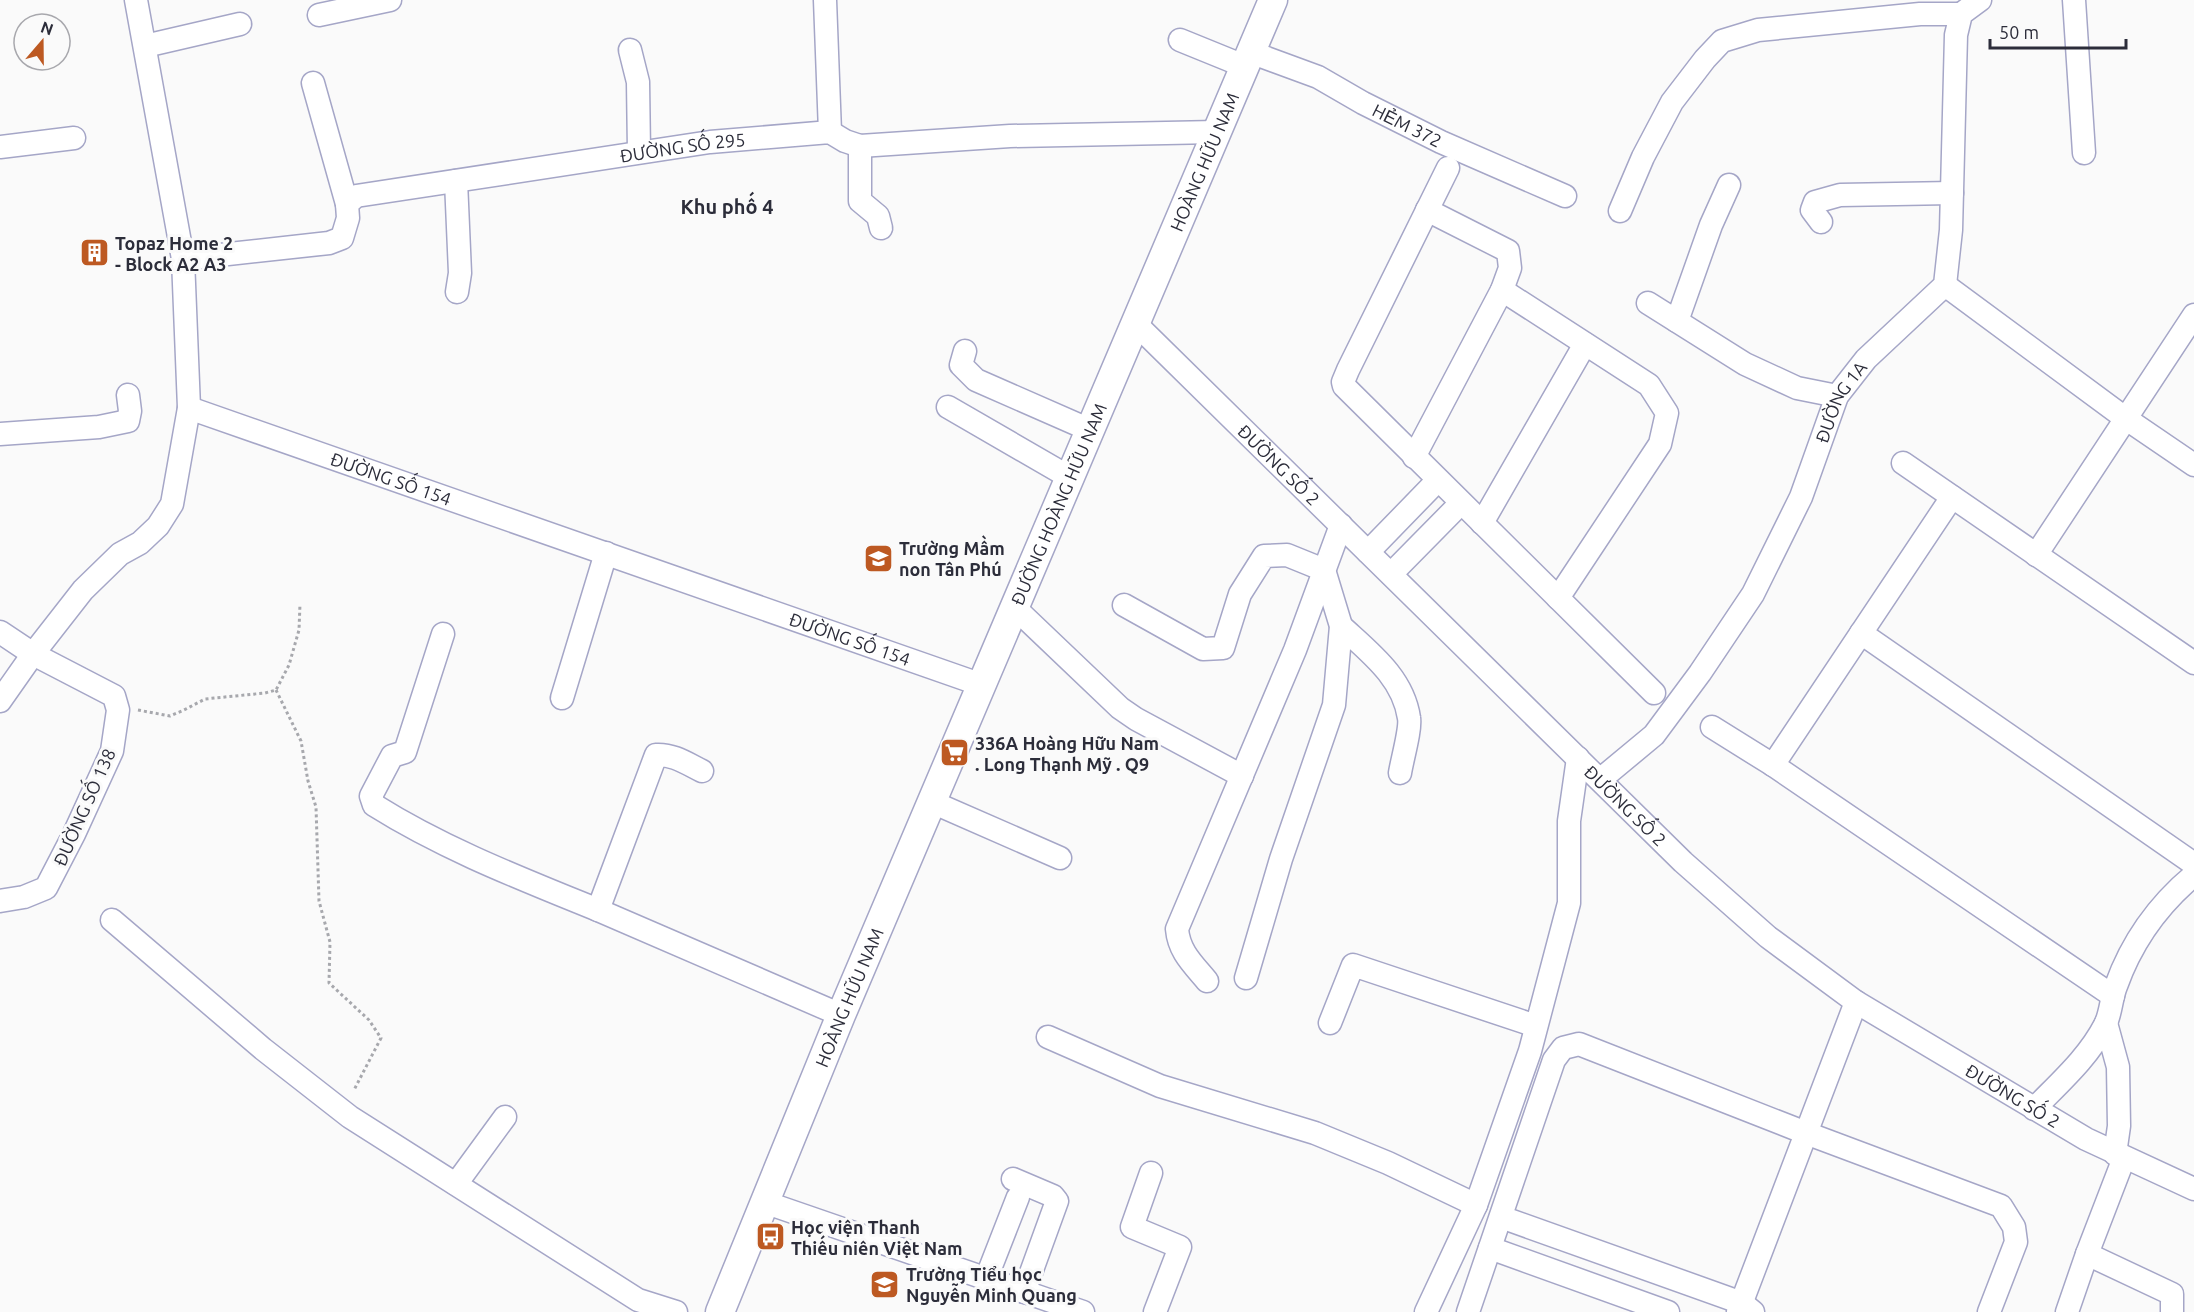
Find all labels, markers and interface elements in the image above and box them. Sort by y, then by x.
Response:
north arrow [12,12,72,72]
scale bar [1990,12,2126,50]
text: N [38,17,56,38]
text: 50 m [1999,22,2039,42]
street label: HOÀNG HỮU NAM [1166,89,1242,234]
street label: HẺM 372 [1369,99,1445,151]
street label: ĐƯỜNG SỐ 295 [618,127,746,166]
district label: Khu phố 4 [680,191,774,218]
place label: Topaz Home 2 - Block A2 A3 [115,233,233,274]
building icon: Topaz Home 2 - Block A2 A3 [78,237,110,269]
street label: ĐƯỜNG 1A [1811,357,1871,445]
street label: ĐƯỜNG HOÀNG HỮU NAM [1007,400,1110,608]
street label: ĐƯỜNG SỐ 2 [1234,420,1324,509]
street label: ĐƯỜNG SỐ 154 [328,448,454,509]
place label: Trường Mầm non Tân Phú [899,535,1005,579]
school or university icon: Trường Mầm non Tân Phú [862,542,894,574]
street label: ĐƯỜNG SỐ 154 [787,609,913,669]
place label: 336A Hoàng Hữu Nam . Long Thạnh Mỹ . Q9 [975,733,1159,774]
supermarket icon: 336A Hoàng Hữu Nam . Long Thạnh Mỹ . Q9 [938,737,970,769]
street label: ĐƯỜNG SỐ 138 [44,743,119,869]
street label: ĐƯỜNG SỐ 2 [1581,761,1670,850]
street label: HOÀNG HỮU NAM [811,925,887,1070]
street label: ĐƯỜNG SỐ 2 [1962,1060,2064,1131]
place label: Học viện Thanh Thiếu niên Việt Nam [791,1217,963,1258]
bus stop icon: Học viện Thanh Thiếu niên Việt Nam [754,1221,786,1253]
place label: Trường Tiểu học Nguyễn Minh Quang [906,1264,1077,1305]
school or university icon: Trường Tiểu học Nguyễn Minh Quang [869,1268,901,1300]

